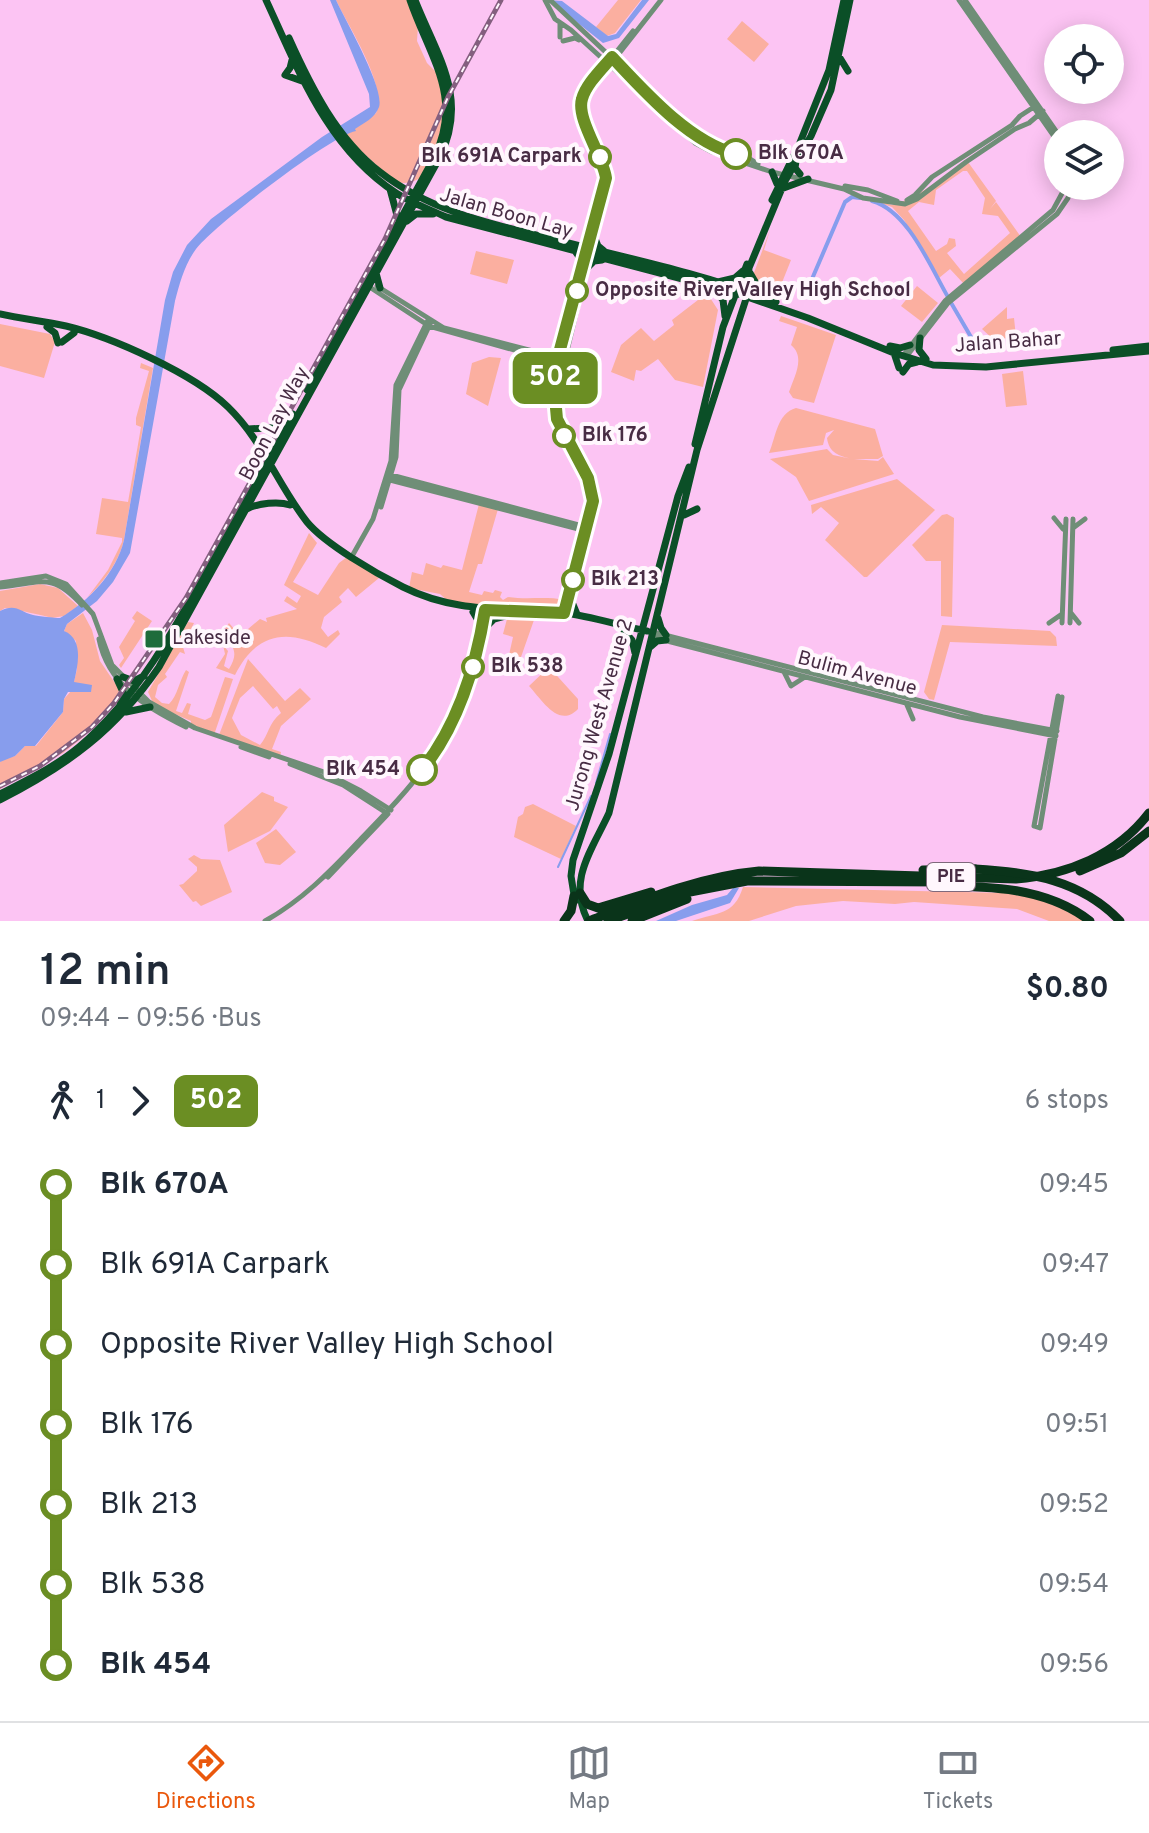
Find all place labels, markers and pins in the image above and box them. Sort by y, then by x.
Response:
marker: Blk 670A [721,139,751,169]
place label: Blk 670A [758,141,844,167]
place label: Blk 691A Carpark [421,144,582,170]
marker: Blk 691A Carpark [589,146,611,168]
place label: Opposite River Valley High School [595,278,911,304]
marker: Opposite River Valley High School [566,280,588,302]
place label: Blk 176 [582,423,648,449]
marker: Blk 176 [553,425,575,447]
place label: Blk 213 [591,567,659,593]
marker: Blk 213 [562,569,584,591]
place label: Lakeside [172,626,251,652]
marker: Lakeside [143,628,165,650]
place label: Blk 538 [491,654,564,680]
marker: Blk 538 [462,656,484,678]
marker: Blk 454 [407,755,437,785]
place label: Blk 454 [326,757,400,783]

